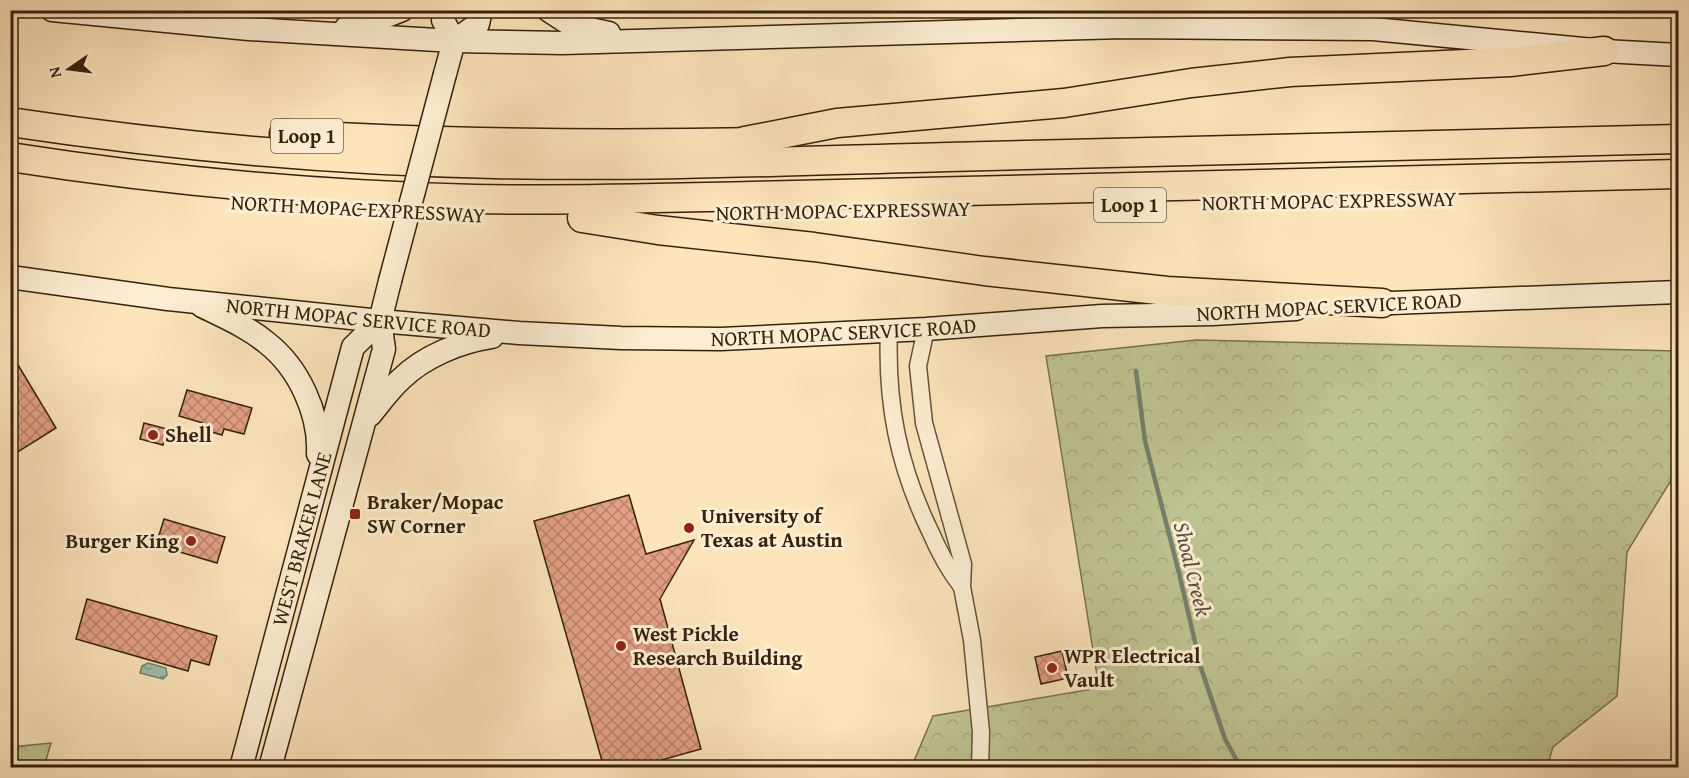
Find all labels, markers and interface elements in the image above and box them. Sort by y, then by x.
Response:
north arrow [39,39,99,99]
text: N [41,64,67,81]
road number: Loop 1 [271,119,343,153]
street label: NORTH MOPAC EXPRESSWAY [1201,183,1457,218]
street label: NORTH MOPAC EXPRESSWAY [230,186,486,231]
road number: Loop 1 [1094,188,1166,222]
street label: NORTH MOPAC EXPRESSWAY [715,193,971,228]
street label: NORTH MOPAC SERVICE ROAD [1195,284,1462,329]
street label: NORTH MOPAC SERVICE ROAD [225,289,492,346]
street label: NORTH MOPAC SERVICE ROAD [711,309,977,354]
place label: Shell [165,419,212,450]
marker: Shell [146,428,160,442]
street label: WEST BRAKER LANE [263,448,340,629]
place label: Braker/Mopac SW Corner [367,486,504,541]
place label: University of Texas at Austin [701,500,843,555]
marker: Braker/Mopac SW Corner [348,507,362,521]
water label: Shoal Creek [1166,518,1220,621]
marker: University of Texas at Austin [682,521,696,535]
place label: Burger King [65,525,180,556]
marker: Burger King [184,534,198,548]
place label: West Pickle Research Building [633,618,803,673]
marker: West Pickle Research Building [614,639,628,653]
place label: WPR Electrical Vault [1064,640,1201,695]
marker: WPR Electrical Vault [1045,661,1059,675]

